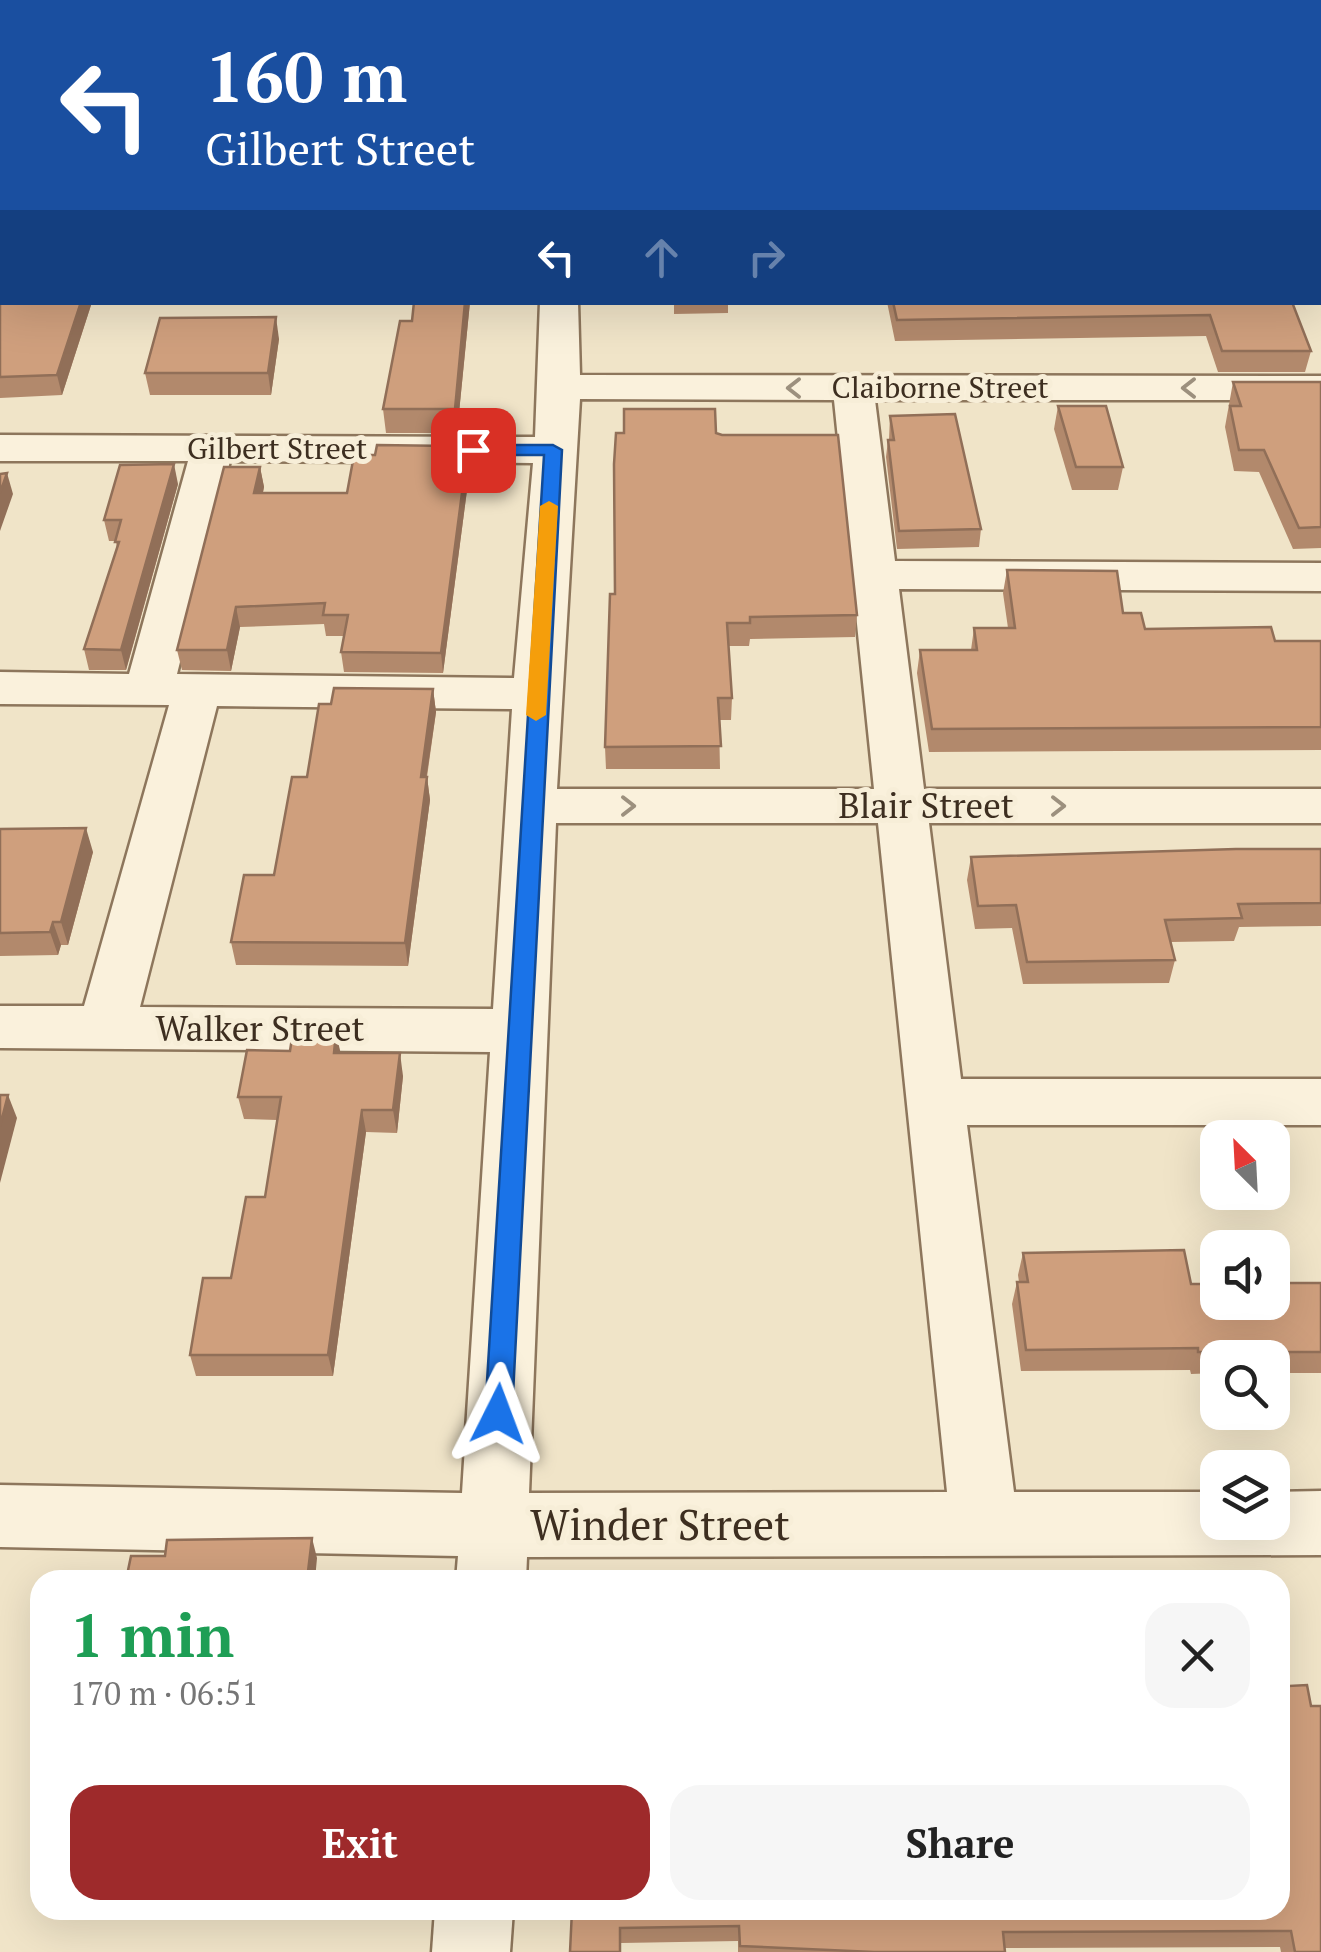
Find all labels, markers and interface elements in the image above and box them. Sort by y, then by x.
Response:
text: 160 m [205,29,407,122]
icon: left [40,40,170,170]
text: Gilbert Street [205,118,475,178]
icon: left [529,230,584,285]
icon: ahead [634,230,689,285]
icon: right [739,230,794,285]
street label: Claiborne Street [831,367,1049,407]
one-way arrow [785,377,800,399]
one-way arrow [1180,377,1196,399]
pin [431,408,516,493]
icon: arrive [446,423,501,478]
street label: Gilbert Street [187,428,367,468]
street label: Blair Street [838,782,1014,828]
one-way arrow [622,795,637,817]
one-way arrow [1052,795,1067,817]
street label: Walker Street [155,1005,365,1051]
north arrow [1200,1120,1290,1210]
map controls [1200,1120,1290,1540]
button: sound [1200,1230,1290,1320]
button: search [1200,1340,1290,1430]
position arrow [446,1362,550,1466]
button: layers [1200,1450,1290,1540]
street label: Winder Street [530,1496,790,1552]
text: 1 min [70,1595,234,1674]
button: close [1145,1603,1250,1708]
text: 170 m · 06:51 [70,1672,258,1714]
button: Exit [70,1785,650,1900]
button: Share [670,1785,1250,1900]

